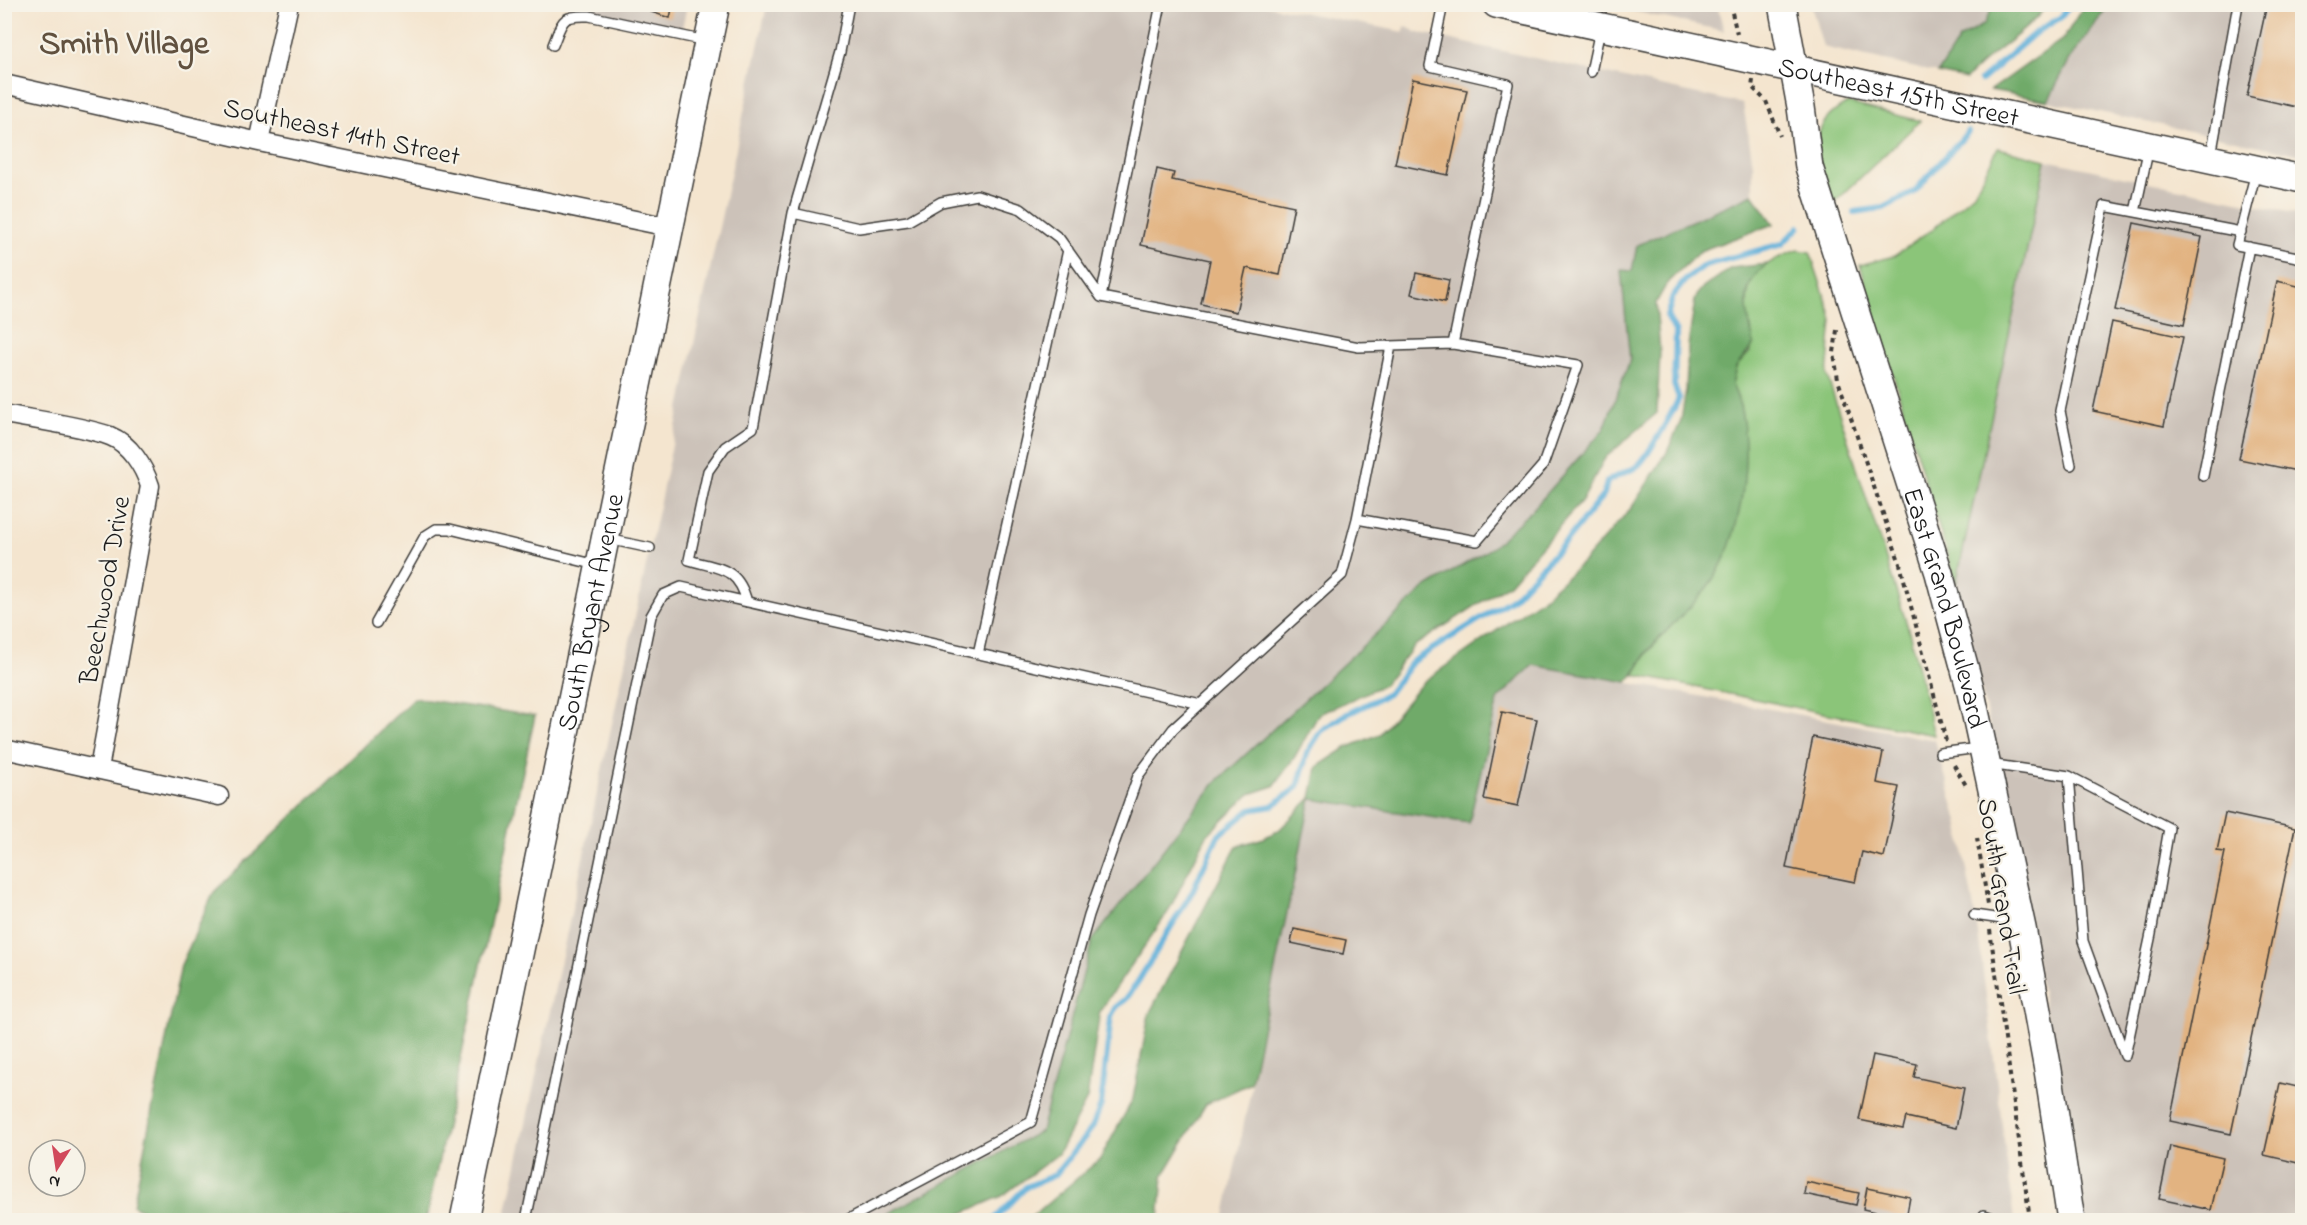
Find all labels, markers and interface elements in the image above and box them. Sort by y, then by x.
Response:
district label: Smith Village [39,21,210,70]
street label: Southeast 15th Street [1774,49,2022,139]
street label: Southeast 14th Street [219,89,464,178]
street label: East Grand Boulevard [1891,483,1995,732]
street label: South Bryant Avenue [549,489,636,735]
street label: Beechwood Drive [71,492,142,689]
street label: South Grand Trail [1966,795,2035,997]
north arrow [27,1138,87,1198]
text: N [46,1168,62,1194]

